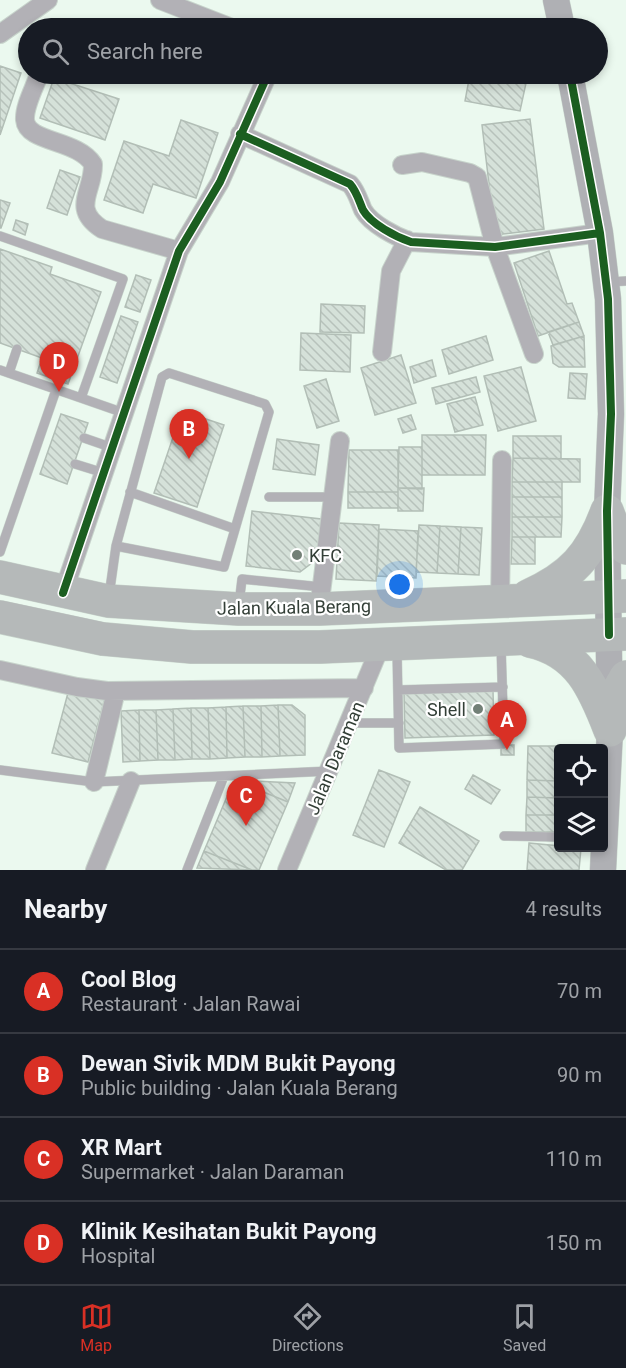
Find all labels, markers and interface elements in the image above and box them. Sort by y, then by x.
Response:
search box [18,18,608,84]
icon: search [39,35,72,68]
text: Search here [87,39,203,64]
pin: D [40,342,78,392]
pin: B [170,410,208,459]
place label: KFC [309,545,342,566]
marker: KFC [290,548,304,562]
your location [385,570,414,599]
street label: Jalan Kuala Berang [217,595,371,619]
street label: Jalan Daraman [302,698,368,818]
place label: Shell [427,699,466,720]
pin: A [488,700,526,750]
marker: Shell [471,702,485,716]
map controls [554,744,608,852]
button: locate [554,744,608,798]
pin: C [226,776,266,826]
button: layers [554,798,608,852]
text: Nearby [24,894,107,924]
text: 4 results [526,897,602,921]
text: Cool Blog [81,967,176,992]
text: A [37,979,50,1003]
text: 70 m [557,979,602,1003]
text: Restaurant · Jalan Rawai [81,992,300,1016]
text: Dewan Sivik MDM Bukit Payong [81,1051,396,1076]
text: B [37,1063,50,1087]
text: 90 m [557,1063,602,1087]
text: Public building · Jalan Kuala Berang [81,1076,398,1100]
text: XR Mart [81,1135,162,1160]
text: C [37,1147,50,1171]
text: 110 m [546,1147,602,1171]
text: Supermarket · Jalan Daraman [81,1160,344,1184]
text: Klinik Kesihatan Bukit Payong [81,1219,377,1244]
text: D [37,1231,50,1255]
text: 150 m [546,1231,602,1255]
text: Hospital [81,1244,155,1268]
tab: Map [80,1300,113,1355]
tab: Directions [272,1300,344,1355]
tab: Saved [503,1300,546,1355]

